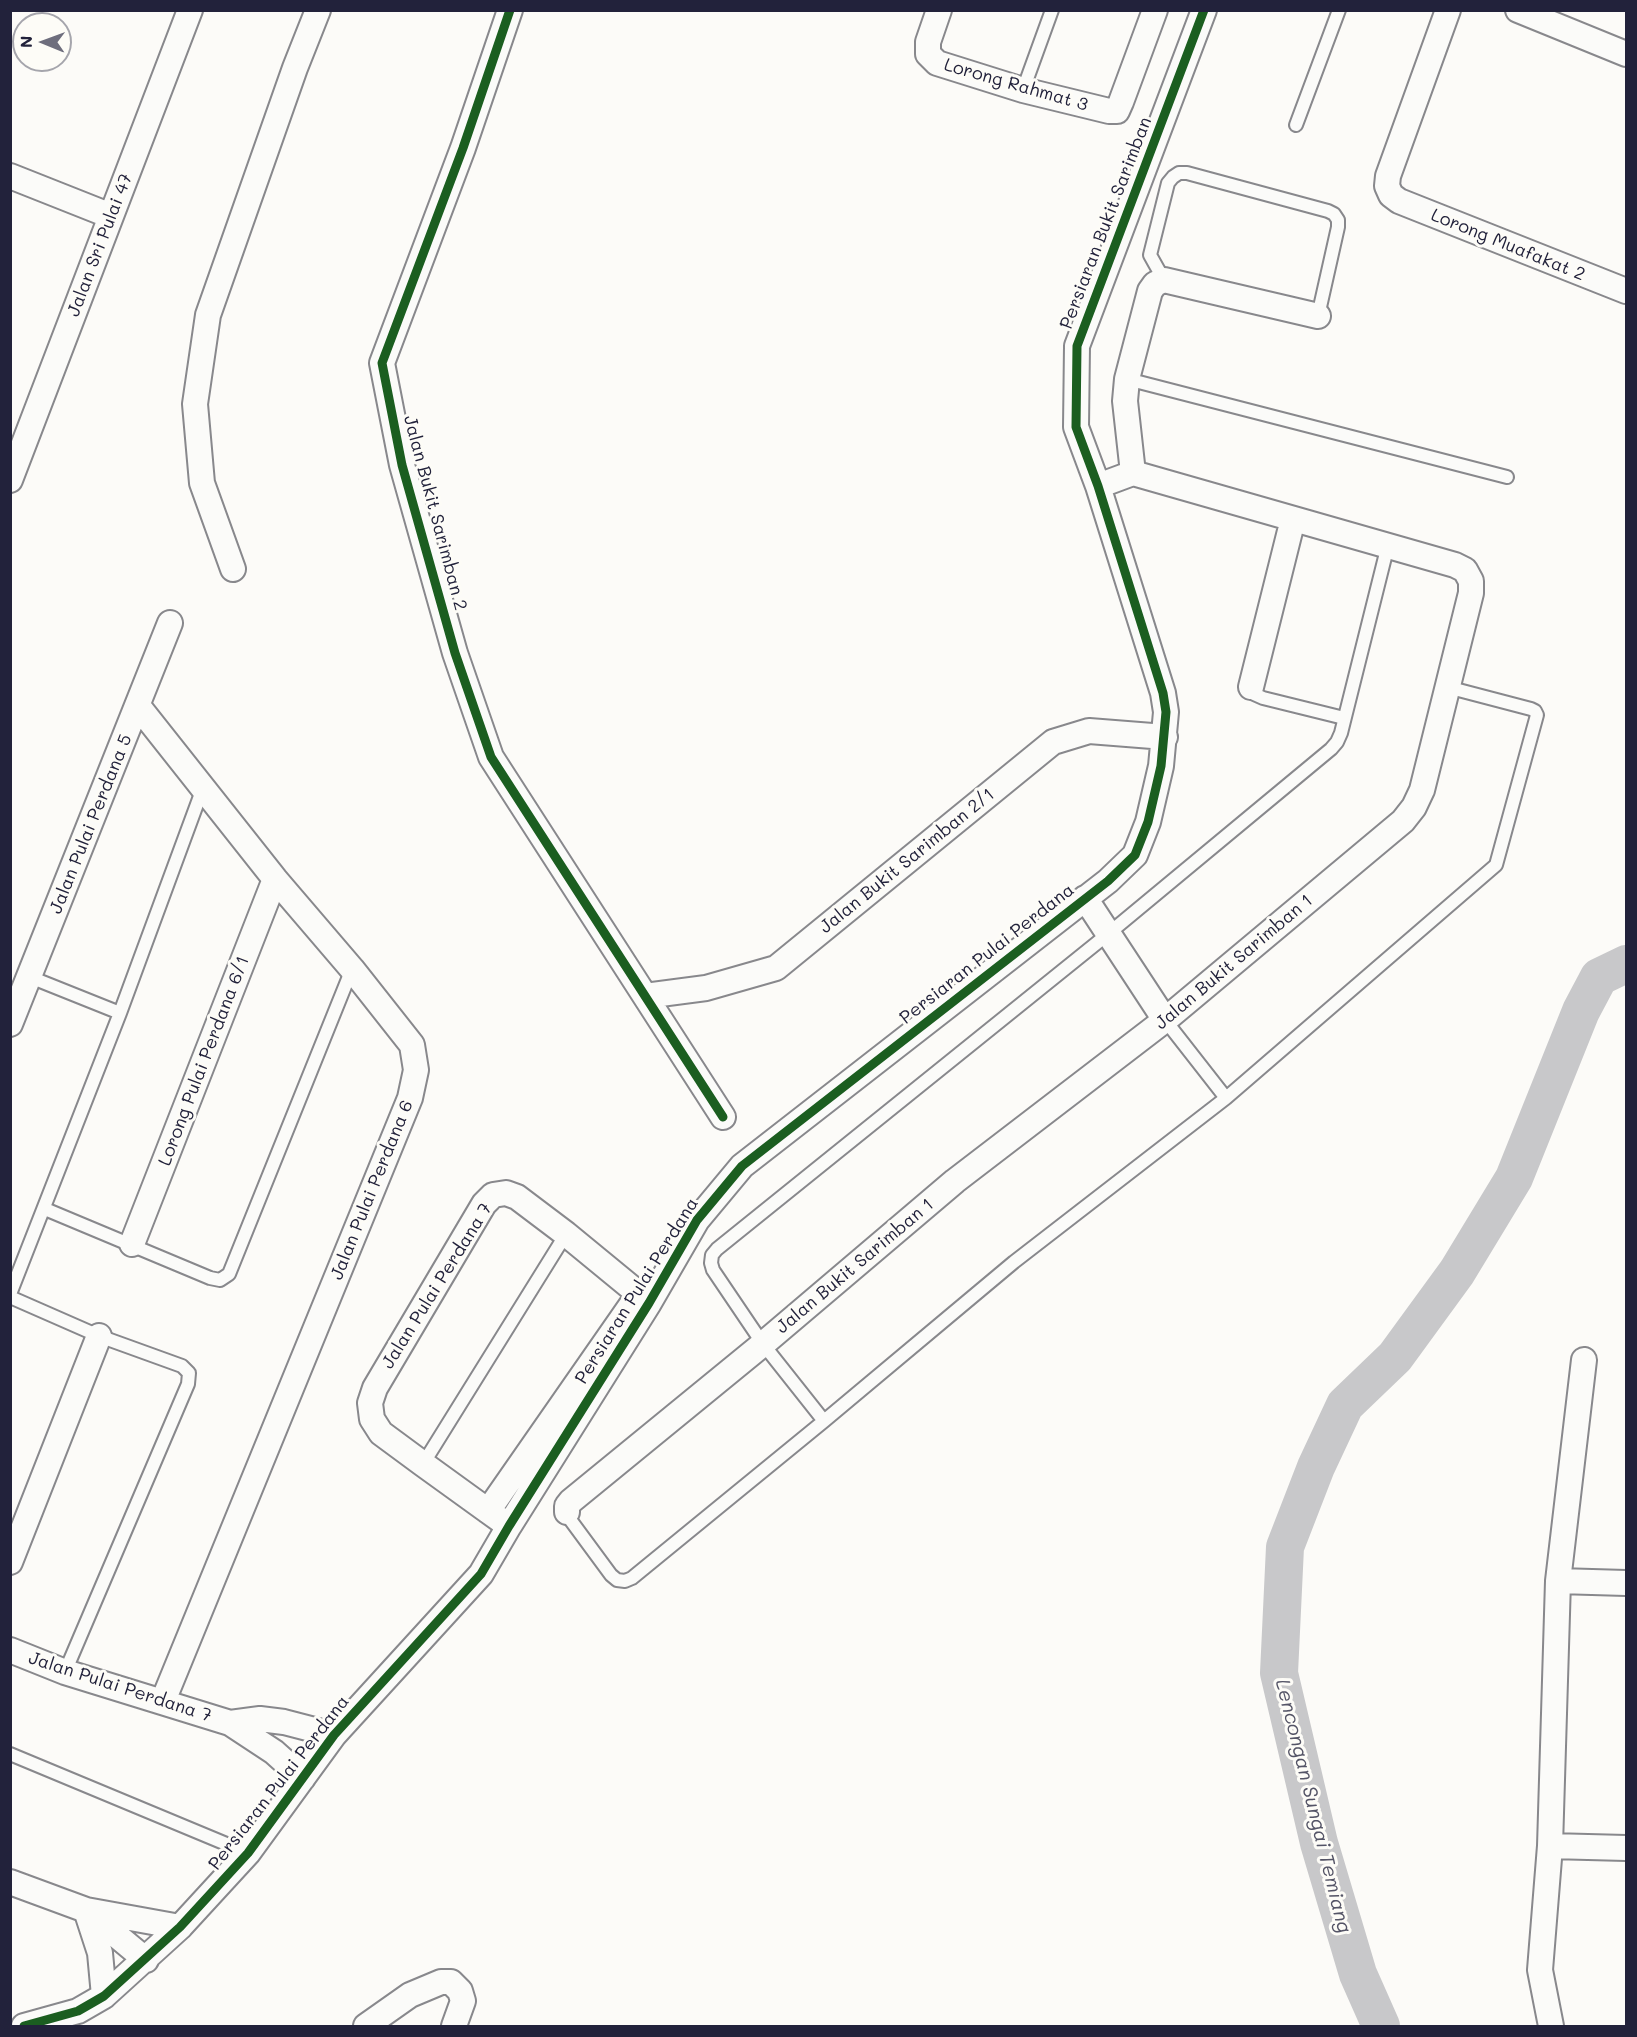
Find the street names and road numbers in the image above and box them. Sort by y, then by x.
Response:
street label: Lorong Rahmat 3 [942,54,1090,116]
street label: Persiaran Bukit Sarimban [1056,114,1156,332]
street label: Jalan Sri Pulai 47 [63,170,137,320]
street label: Lorong Muafakat 2 [1428,204,1588,286]
street label: Jalan Bukit Sarimban 2 [399,413,471,613]
street label: Jalan Pulai Perdana 5 [45,731,137,917]
street label: Jalan Bukit Sarimban 2/1 [815,784,999,938]
street label: Persiaran Pulai Perdana [895,879,1079,1029]
street label: Jalan Bukit Sarimban 1 [1151,890,1317,1034]
street label: Lorong Pulai Perdana 6/1 [154,953,254,1169]
street label: Jalan Pulai Perdana 6 [326,1097,418,1283]
street label: Persiaran Pulai Perdana [571,1194,703,1388]
street label: Jalan Bukit Sarimban 1 [772,1194,938,1338]
street label: Jalan Pulai Perdana 7 [377,1199,497,1373]
street label: Jalan Pulai Perdana 7 [26,1647,214,1727]
street label: Persiaran Pulai Perdana [204,1691,354,1875]

